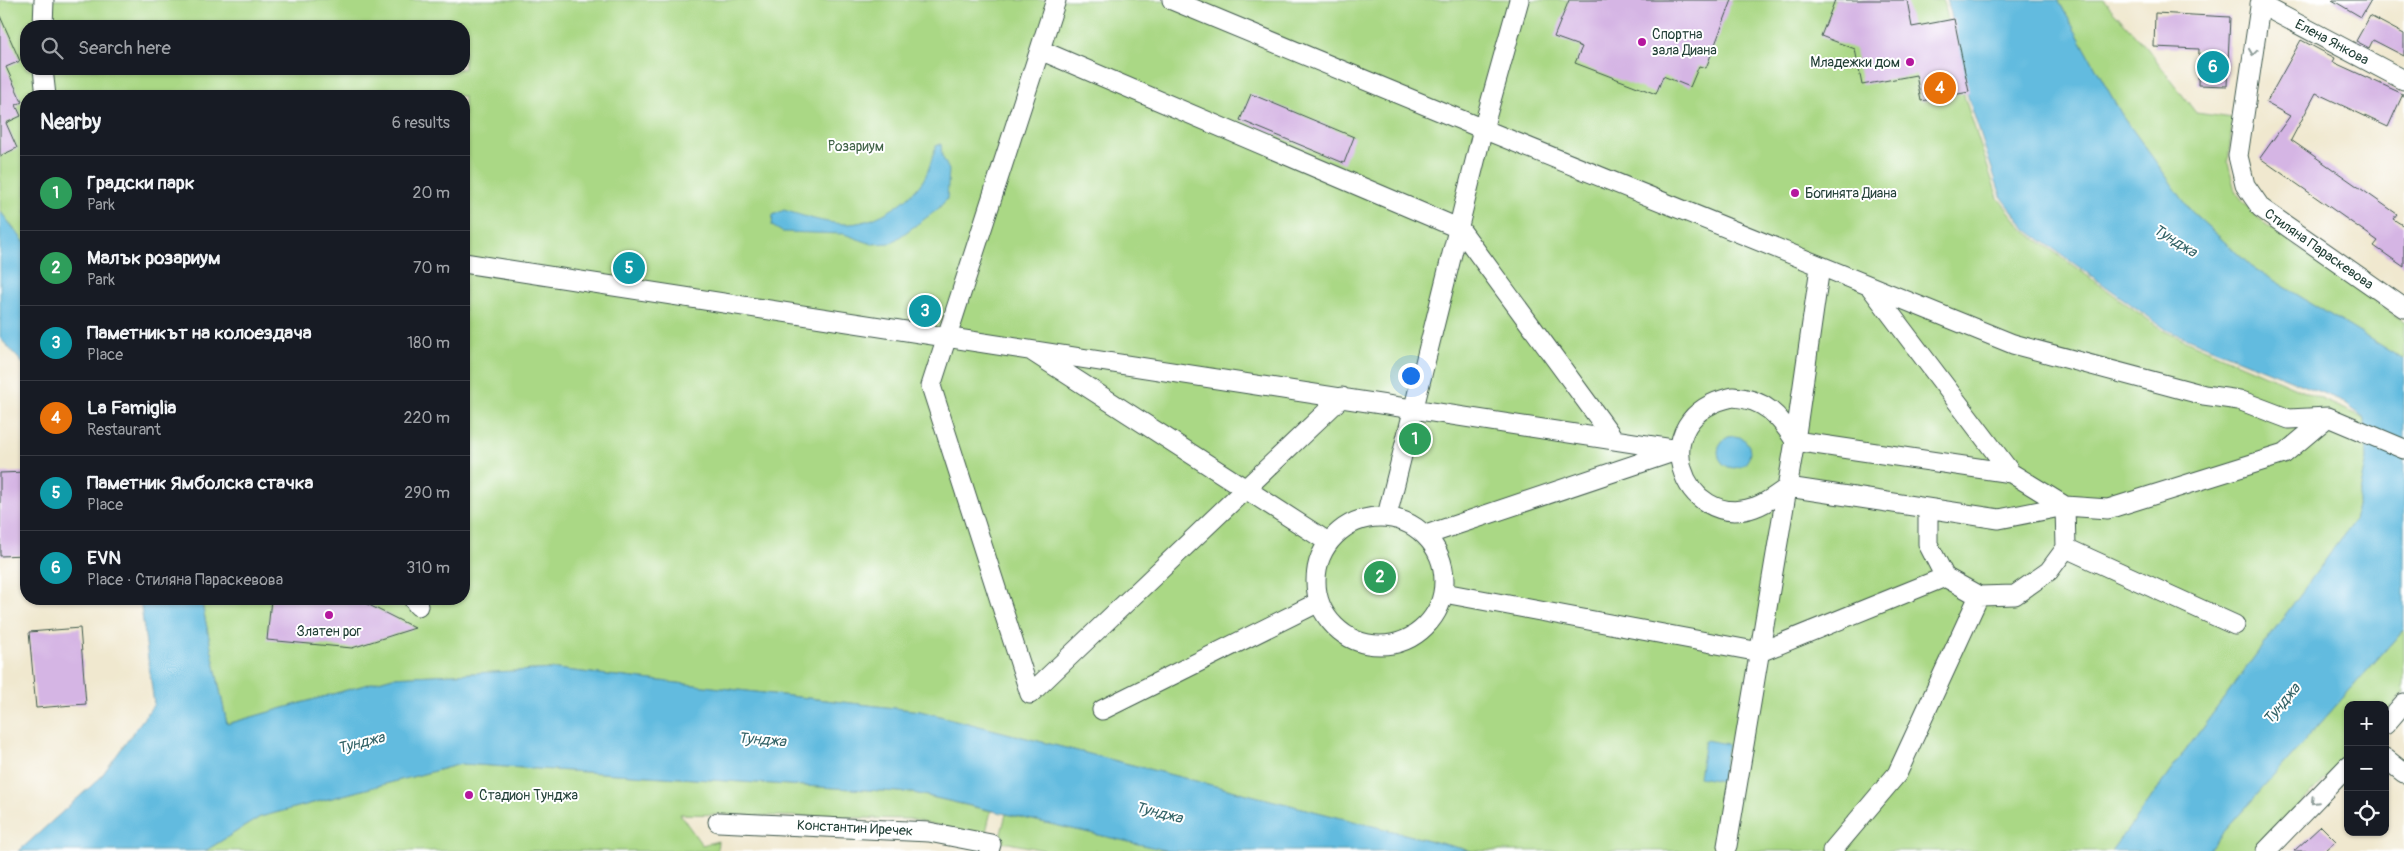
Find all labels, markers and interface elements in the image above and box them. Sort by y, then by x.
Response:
street label: Елена Янкова [2292,15,2372,69]
search box [20,20,470,75]
place label: Спортна зала Диана [1652,26,1717,59]
icon: search [38,34,66,62]
text: Search here [78,36,171,60]
marker: Спортна зала Диана [1636,36,1648,48]
pin: 6 [2197,48,2229,86]
one-way arrow [2249,48,2259,56]
place label: Младежки дом [1810,54,1900,71]
marker: Младежки дом [1904,56,1916,68]
pin: 4 [1924,69,1956,107]
text: Nearby [40,109,101,136]
text: 6 results [392,113,450,133]
park label: Розариум [828,138,884,155]
text: Градски парк [87,171,195,195]
text: 1 [53,183,59,203]
text: 20 m [412,183,450,203]
place label: Богинята Диана [1805,185,1897,202]
marker: Богинята Диана [1789,187,1801,199]
text: Park [87,195,115,215]
street label: Стиляна Параскевова [2261,205,2377,293]
water label: Тунджа [2150,220,2201,262]
text: Малък розариум [87,246,220,270]
pin: 5 [613,249,645,287]
text: 2 [52,258,60,278]
text: 70 m [413,258,450,278]
text: Park [87,270,115,290]
pin: 3 [909,292,941,330]
text: Паметникът на колоездача [87,321,312,345]
text: 3 [52,333,60,353]
text: 180 m [407,333,450,353]
text: Place [87,345,123,365]
your location [1398,363,1424,389]
text: La Famiglia [87,396,176,420]
text: 4 [51,408,61,428]
text: 220 m [404,408,450,428]
text: Restaurant [87,420,161,440]
pin: 1 [1399,420,1431,458]
text: Паметник Ямболска стачка [87,471,313,495]
text: 5 [52,483,60,503]
text: 290 m [404,483,450,503]
text: Place [87,495,123,515]
text: EVN [87,546,121,570]
text: 6 [51,558,61,578]
text: 310 m [406,558,450,578]
pin: 2 [1364,558,1396,596]
text: Place · Стиляна Параскевова [87,570,283,590]
marker: Златен рог [323,609,335,621]
place label: Златен рог [296,623,362,640]
water label: Тунджа [2259,679,2305,728]
map controls [2344,701,2389,836]
button: + [2344,701,2389,746]
water label: Тунджа [336,728,387,758]
water label: Тунджа [737,728,788,752]
button: − [2344,746,2389,791]
place label: Стадион Тунджа [479,787,578,804]
marker: Стадион Тунджа [463,789,475,801]
button: locate [2344,791,2389,836]
one-way arrow [2311,796,2320,805]
water label: Тунджа [1134,798,1185,828]
street label: Константин Иречек [796,816,914,840]

